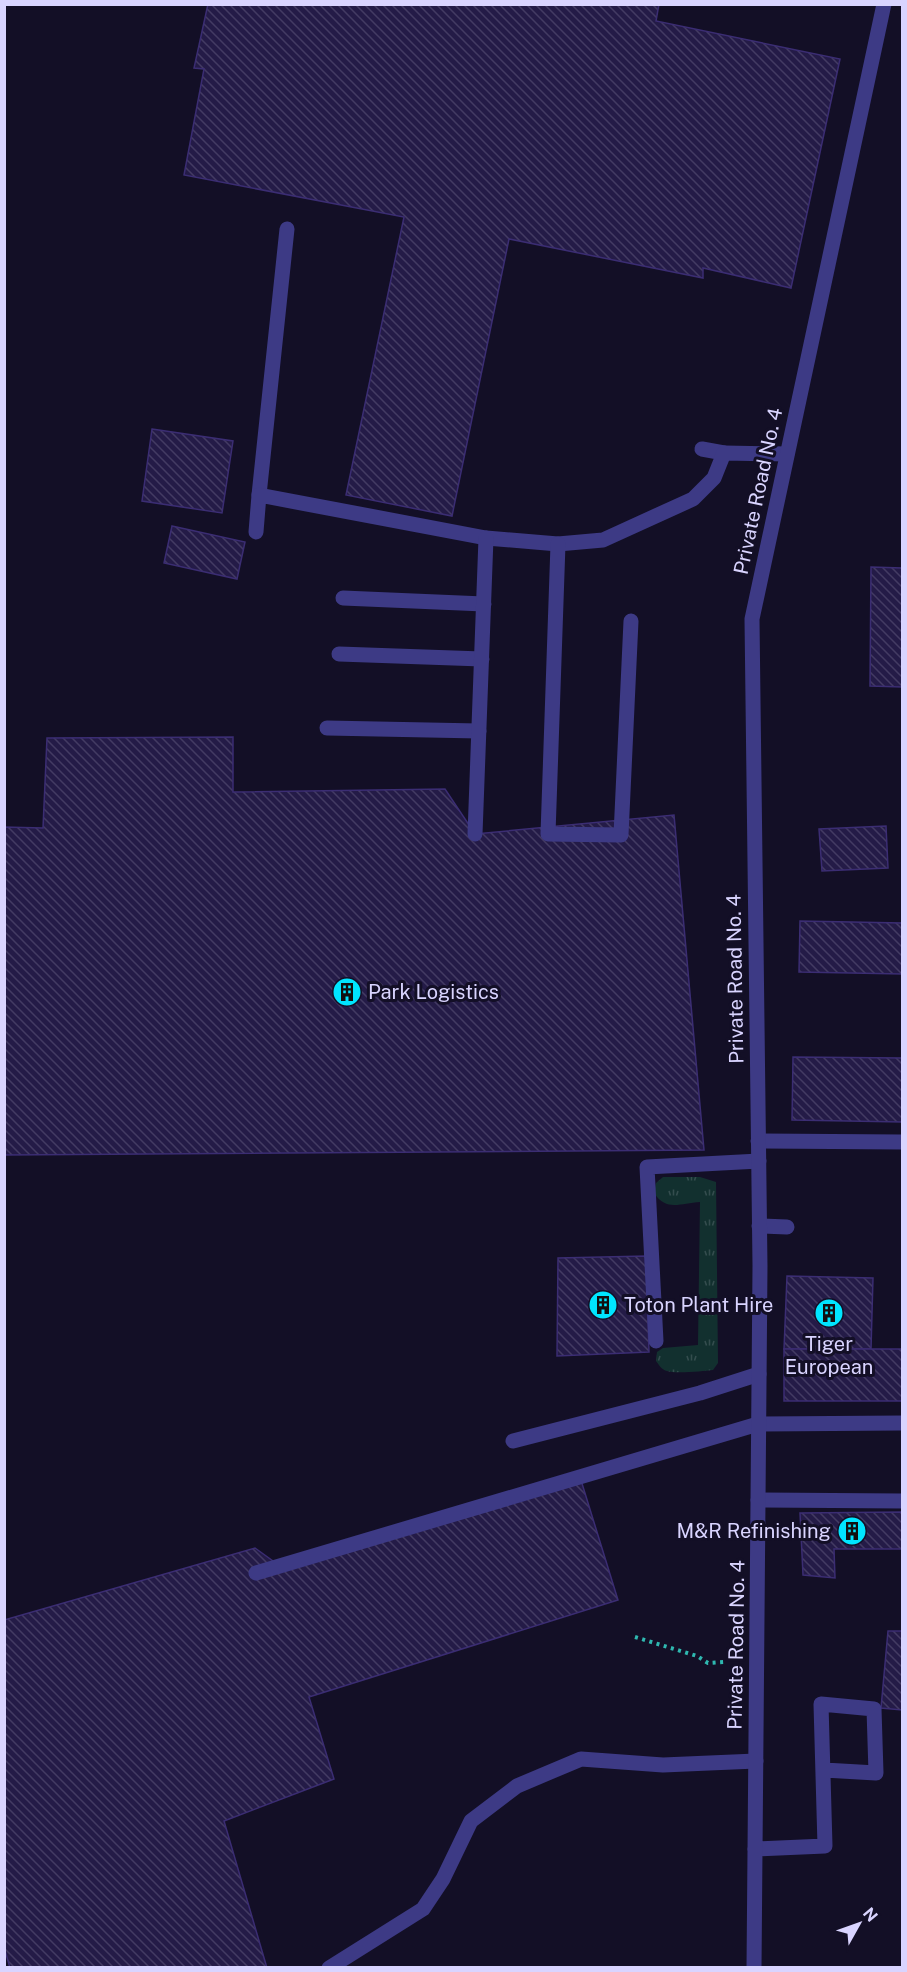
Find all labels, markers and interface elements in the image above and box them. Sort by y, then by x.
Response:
street label: Private Road No. 4 [729,405,787,577]
street label: Private Road No. 4 [722,894,748,1064]
building icon: Park Logistics [331,976,363,1008]
place label: Park Logistics [368,980,499,1004]
building icon: Toton Plant Hire [587,1289,619,1321]
place label: Toton Plant Hire [624,1293,773,1317]
building icon: Tiger European [813,1297,845,1329]
place label: Tiger European [785,1332,873,1379]
building icon: M&R Refinishing [836,1515,868,1547]
place label: M&R Refinishing [676,1519,831,1543]
street label: Private Road No. 4 [723,1560,749,1730]
north arrow [829,1894,889,1954]
text: N [859,1904,881,1926]

